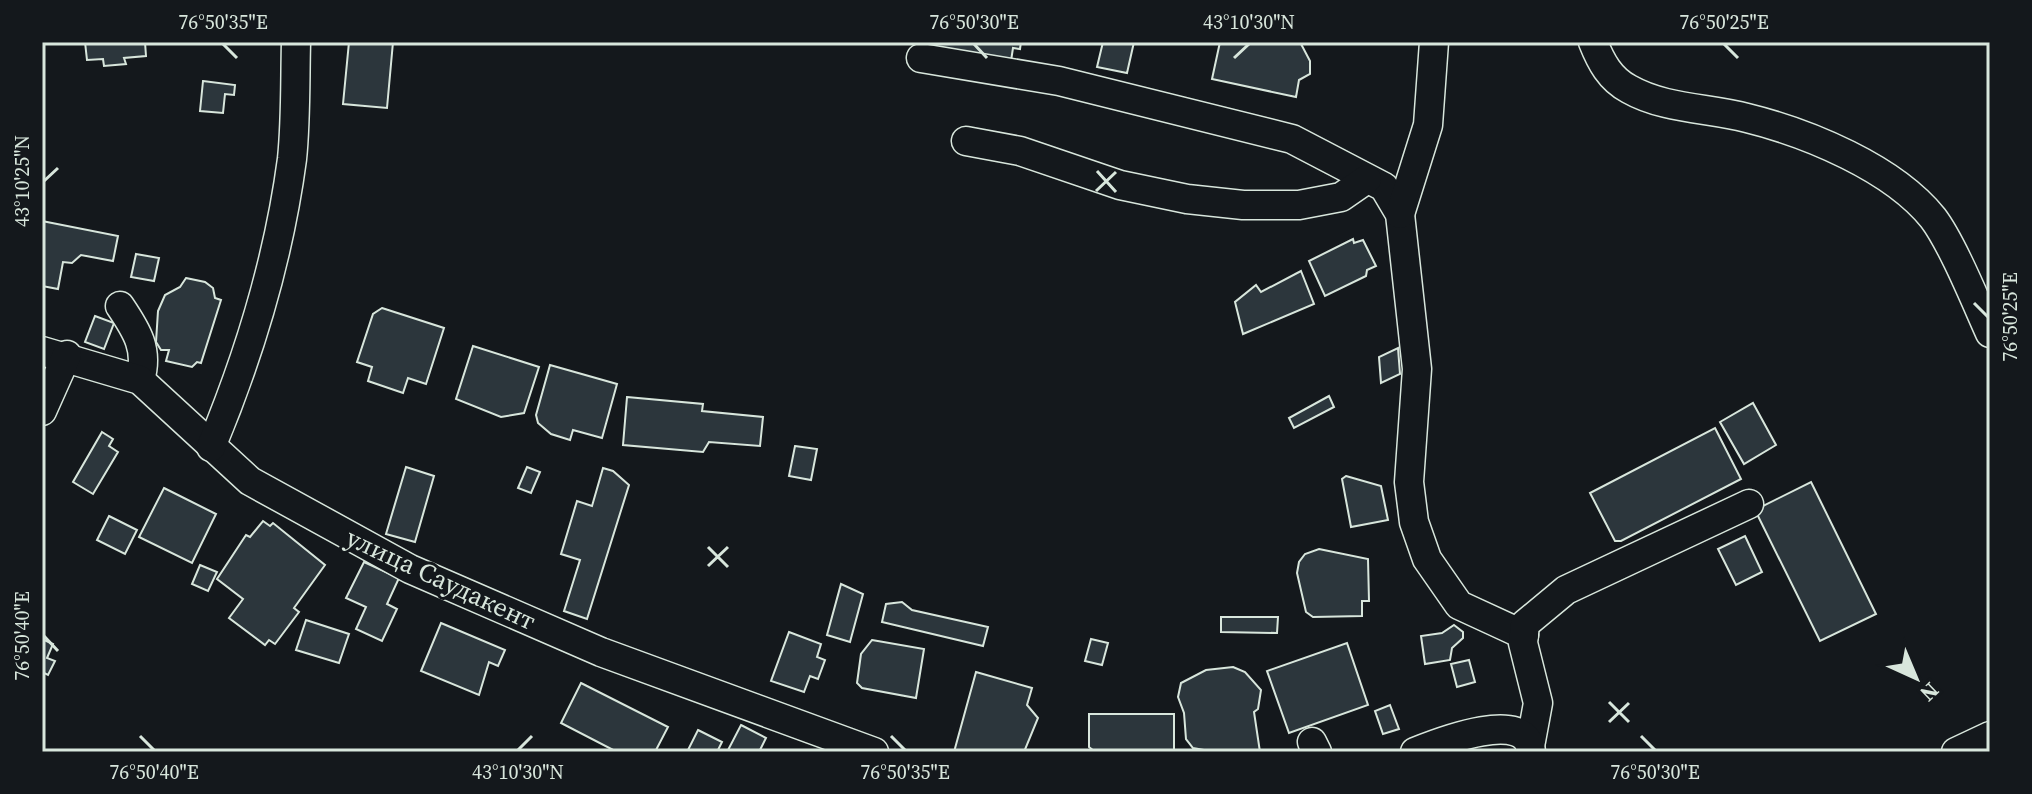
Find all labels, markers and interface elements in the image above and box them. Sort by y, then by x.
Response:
text: 76°50'35"E [178,8,268,36]
text: 76°50'30"E [929,8,1019,36]
text: 43°10'30"N [1203,8,1295,36]
text: 76°50'25"E [1679,8,1769,36]
text: 43°10'25"N [8,135,36,227]
text: 76°50'25"E [1996,272,2024,362]
street label: улица Саудакент [340,519,542,639]
text: 76°50'40"E [8,591,36,681]
north arrow [1876,638,1956,718]
text: N [1914,676,1946,709]
text: 76°50'40"E [109,758,199,786]
text: 43°10'30"N [472,758,564,786]
text: 76°50'35"E [860,758,950,786]
text: 76°50'30"E [1610,758,1700,786]

